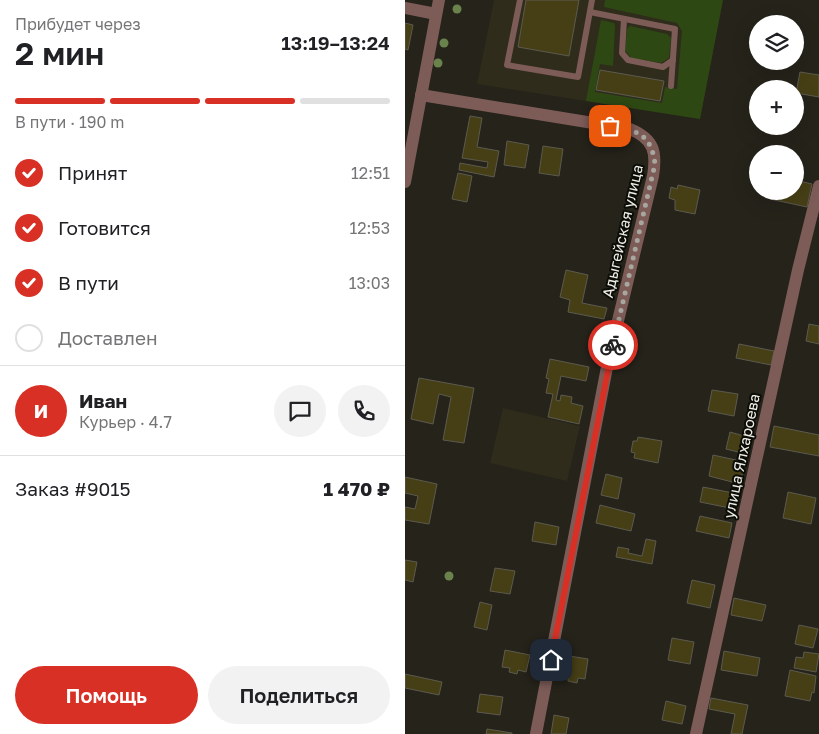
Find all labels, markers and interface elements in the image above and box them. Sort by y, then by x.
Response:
text: Прибудет через [15,14,141,34]
map controls [749,15,804,200]
button: layers [749,15,804,70]
text: 13:19–13:24 [281,31,390,54]
text: 2 мин [15,34,104,72]
button: + [749,80,804,135]
pin [589,105,631,147]
text: В пути · 190 m [15,112,125,132]
icon: bag [596,112,624,140]
button: − [749,145,804,200]
icon: check [15,159,43,187]
text: Принят [58,161,127,184]
text: 12:51 [351,163,390,183]
street label: Адыгейская улица [598,163,646,299]
icon: check [15,214,43,242]
text: Готовится [58,216,151,239]
text: 12:53 [350,218,390,238]
icon: check [15,269,43,297]
text: В пути [58,271,119,294]
text: 13:03 [349,273,390,293]
courier [588,320,638,370]
text: Доставлен [58,326,158,349]
icon: bike [599,331,627,359]
button: chat [274,385,326,437]
button: phone [338,385,390,437]
text: Иван [79,389,127,412]
street label: улица Ялхароева [719,392,763,520]
text: И [34,399,48,422]
text: Курьер · 4.7 [79,412,172,432]
text: Заказ #9015 [15,477,131,500]
text: 1 470 ₽ [323,477,390,500]
pin [530,639,572,681]
icon: home [537,646,565,674]
button: Помощь [15,666,198,724]
button: Поделиться [208,666,390,724]

